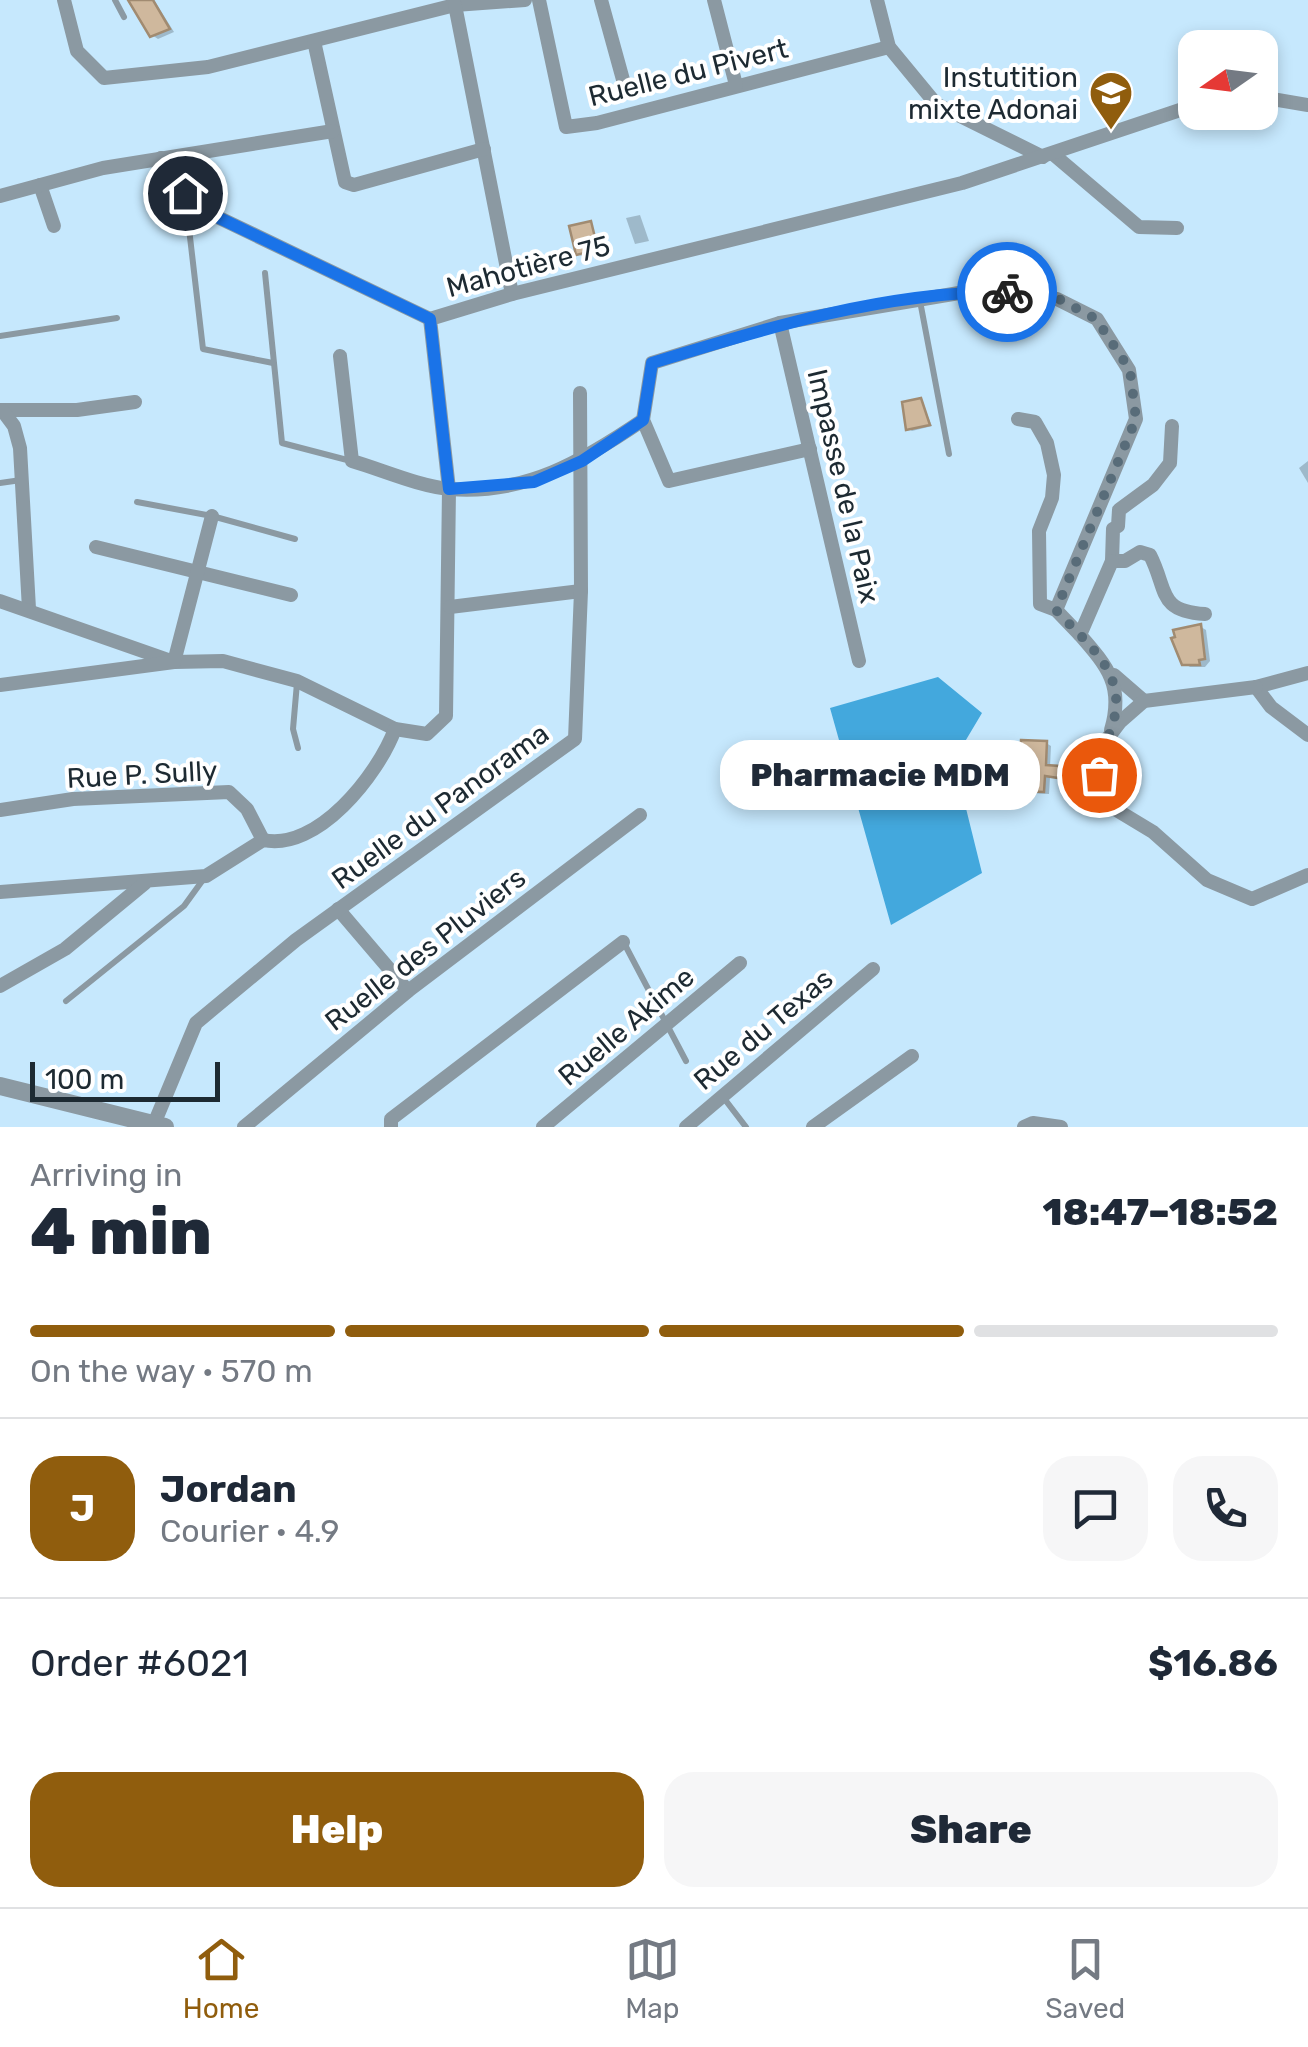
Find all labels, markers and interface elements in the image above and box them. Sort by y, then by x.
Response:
north arrow [1178,30,1278,130]
map controls [1178,30,1278,130]
street label: Ruelle du Pivert [585,32,791,113]
place label: Instutition mixte Adonai [908,61,1078,126]
school or university icon: Instutition mixte Adonai [1088,70,1134,131]
pin [143,151,228,236]
icon: home [158,166,213,221]
street label: Mahotière 75 [443,229,614,304]
courier [957,242,1057,342]
icon: bike [980,265,1035,320]
street label: Impasse de la Paix [801,366,886,606]
street label: Ruelle du Panorama [325,717,555,896]
pin [1057,733,1142,818]
callout: Pharmacie MDM [719,740,1039,810]
icon: bag [1072,748,1127,803]
street label: Rue P. Sully [66,754,218,795]
text: Pharmacie MDM [750,756,1010,794]
street label: Ruelle des Pluviers [319,861,532,1038]
street label: Ruelle Akime [552,960,701,1093]
street label: Rue du Texas [687,962,839,1097]
scale bar [30,1057,220,1102]
text: 100 m [45,1063,124,1096]
text: Arriving in [30,1156,182,1194]
text: 18:47–18:52 [1042,1189,1278,1235]
text: 4 min [30,1193,212,1270]
text: On the way · 570 m [30,1352,313,1390]
button: chat [1043,1456,1148,1561]
button: phone [1173,1456,1278,1561]
text: Jordan [160,1466,297,1512]
text: J [70,1485,95,1531]
text: Courier · 4.9 [160,1512,339,1550]
text: Order #6021 [30,1640,249,1686]
text: $16.86 [1148,1640,1278,1686]
button: Help [30,1772,644,1887]
button: Share [664,1772,1278,1887]
tab: Home [183,1932,259,2025]
tab: Map [625,1932,680,2025]
tab: Saved [1045,1932,1125,2025]

